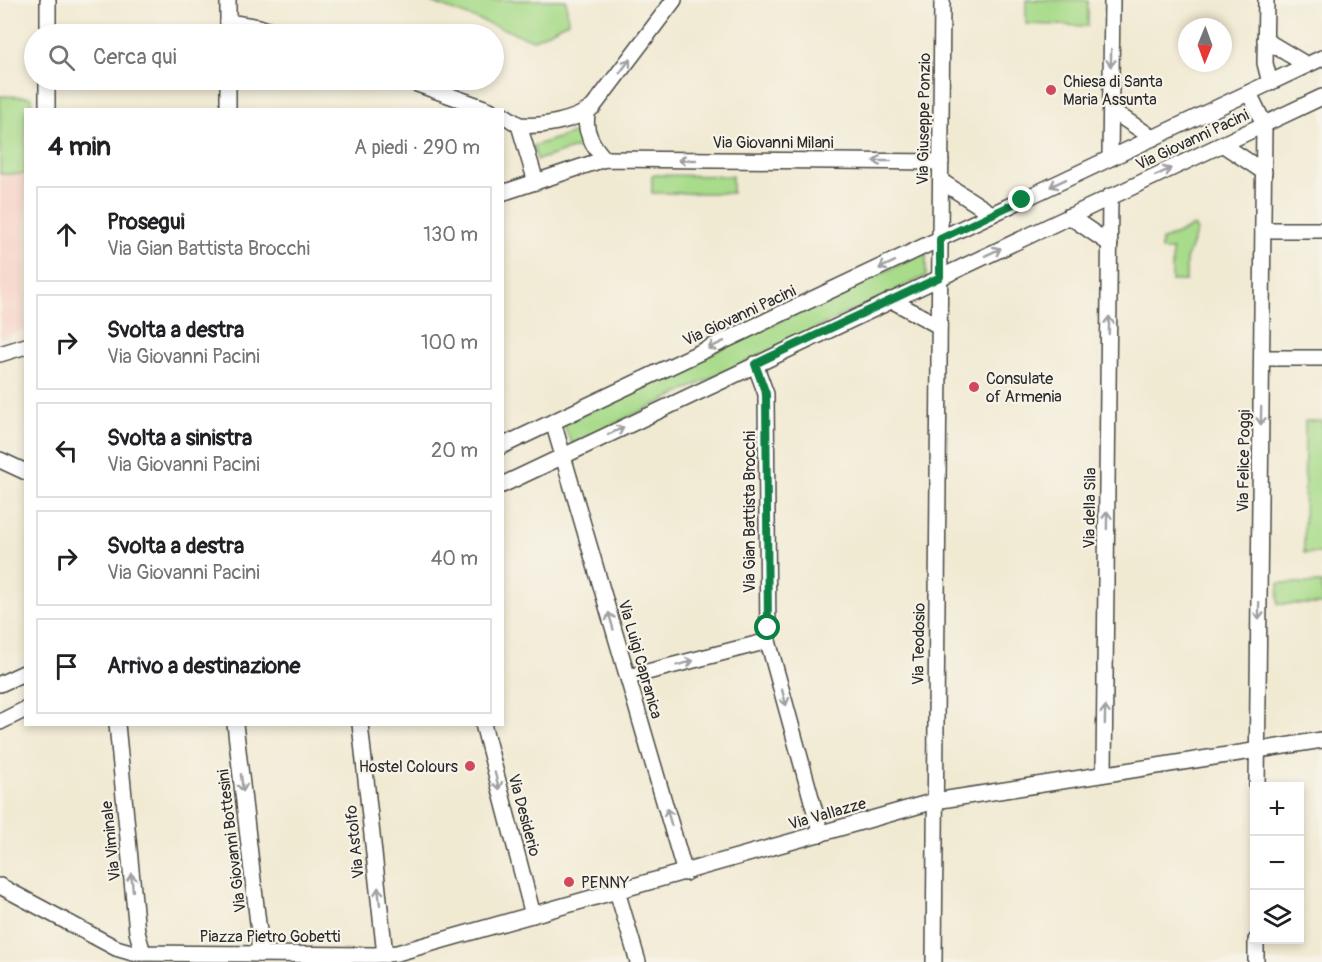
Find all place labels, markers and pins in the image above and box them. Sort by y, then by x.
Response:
place label: Chiesa di Santa Maria Assunta [1063,72,1163,110]
marker: Chiesa di Santa Maria Assunta [1044,83,1058,97]
place label: Consulate of Armenia [986,369,1062,407]
marker: Consulate of Armenia [967,380,981,394]
place label: Hostel Colours [359,757,458,777]
marker: Hostel Colours [463,759,477,773]
place label: PENNY [581,873,629,893]
marker: PENNY [562,875,576,889]

